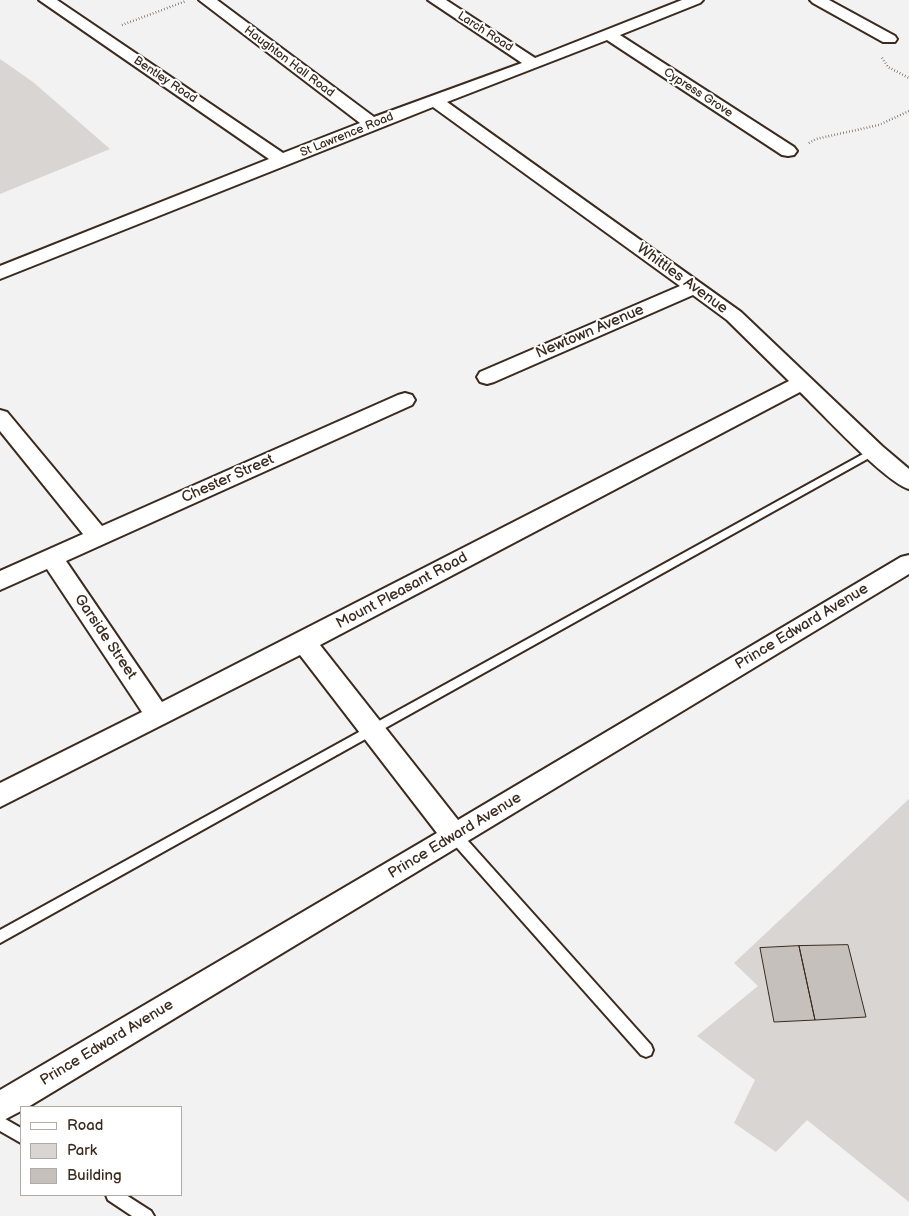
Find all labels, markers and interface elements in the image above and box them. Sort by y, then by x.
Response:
street label: Larch Road [455,9,515,55]
street label: Haughton Hall Road [241,23,337,101]
street label: Bentley Road [131,54,199,106]
street label: Cypress Grove [661,65,735,121]
street label: St Lawrence Road [298,110,396,160]
street label: Whittles Avenue [633,240,731,318]
street label: Newtown Avenue [533,301,647,363]
street label: Chester Street [179,451,277,507]
street label: Mount Pleasant Road [333,549,471,633]
street label: Prince Edward Avenue [732,580,872,674]
street label: Garside Street [70,591,140,683]
street label: Prince Edward Avenue [385,789,525,883]
street label: Prince Edward Avenue [37,996,177,1090]
legend [20,1106,182,1196]
text: Road [67,1116,103,1135]
text: Park [67,1141,97,1160]
text: Building [67,1166,122,1185]

